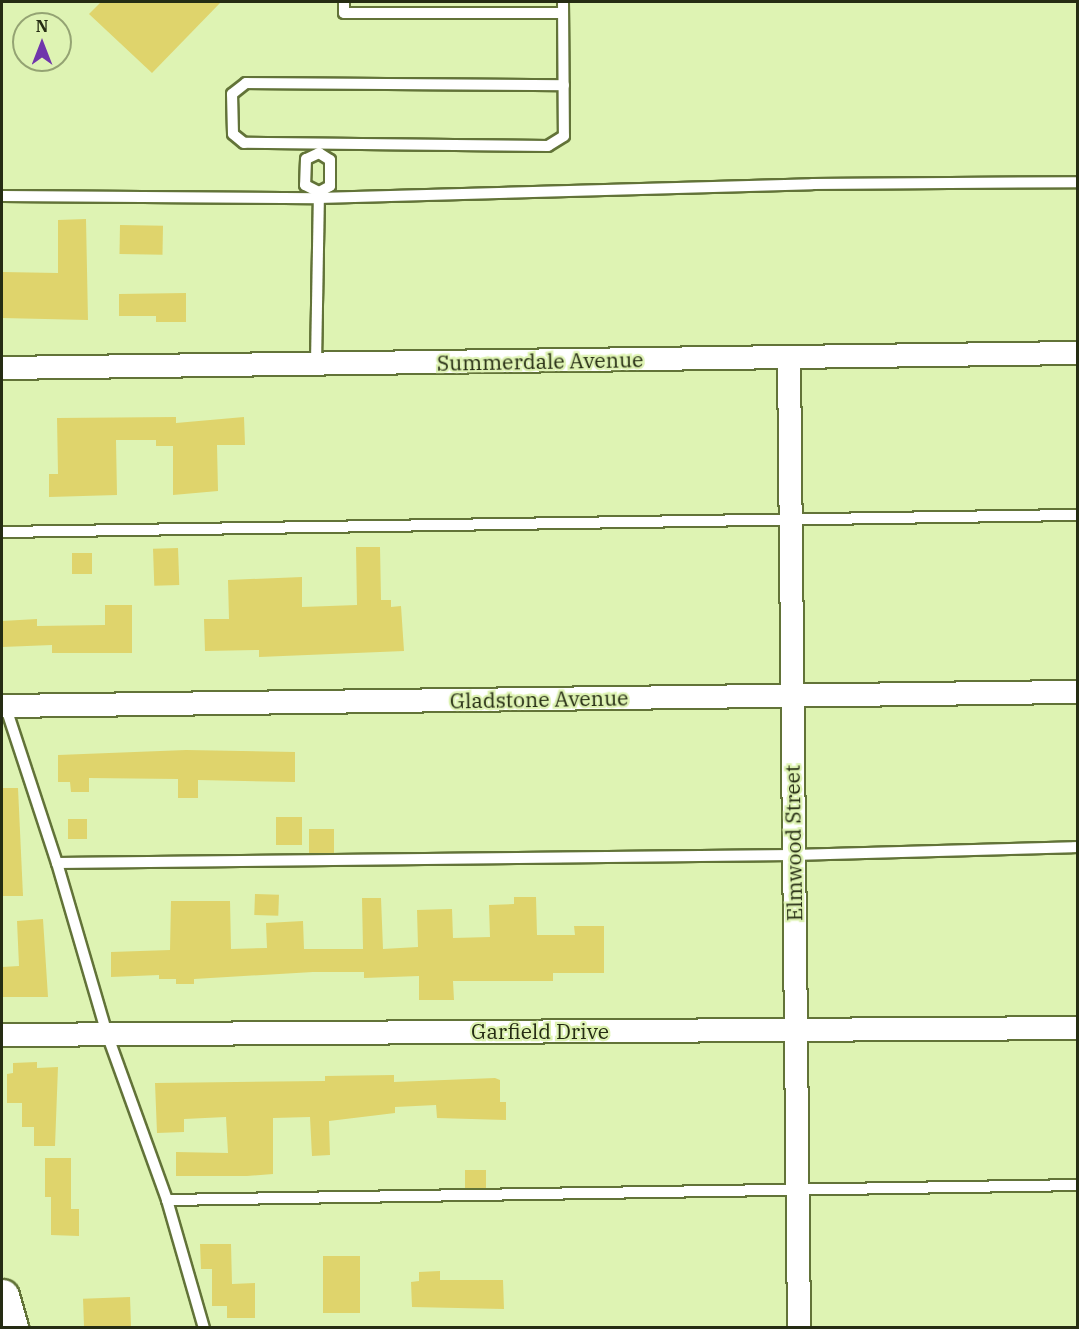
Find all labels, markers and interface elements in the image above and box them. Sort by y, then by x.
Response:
north arrow [12,12,72,72]
text: N [36,16,48,36]
street label: Summerdale Avenue [437,347,643,375]
street label: Gladstone Avenue [450,685,628,713]
street label: Elmwood Street [779,765,807,921]
street label: Garfield Drive [471,1018,609,1044]

